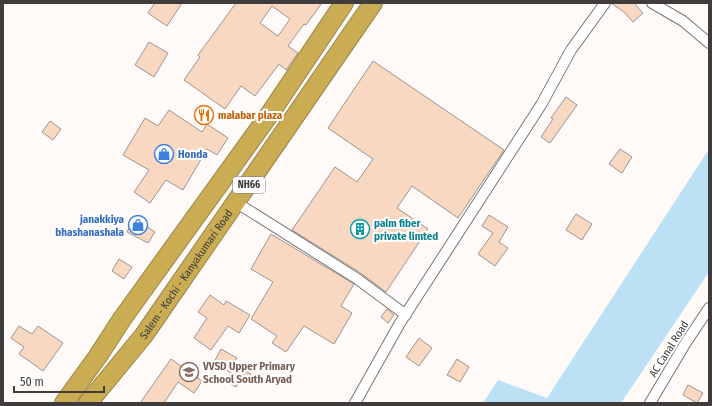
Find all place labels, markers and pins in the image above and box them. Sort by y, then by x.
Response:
restaurant icon: malabar plaza [193,104,215,126]
place label: malabar plaza [218,109,283,122]
shop icon: Honda [153,143,175,165]
place label: Honda [178,148,208,161]
place label: janakkiya bhashanashala [55,213,125,239]
shop icon: janakkiya bhashanashala [127,214,149,236]
place label: palm fiber private limted [374,217,438,243]
building icon: palm fiber private limted [349,218,371,240]
place label: VVSD Upper Primary School South Aryad [202,360,296,386]
school or university icon: VVSD Upper Primary School South Aryad [178,361,200,383]

